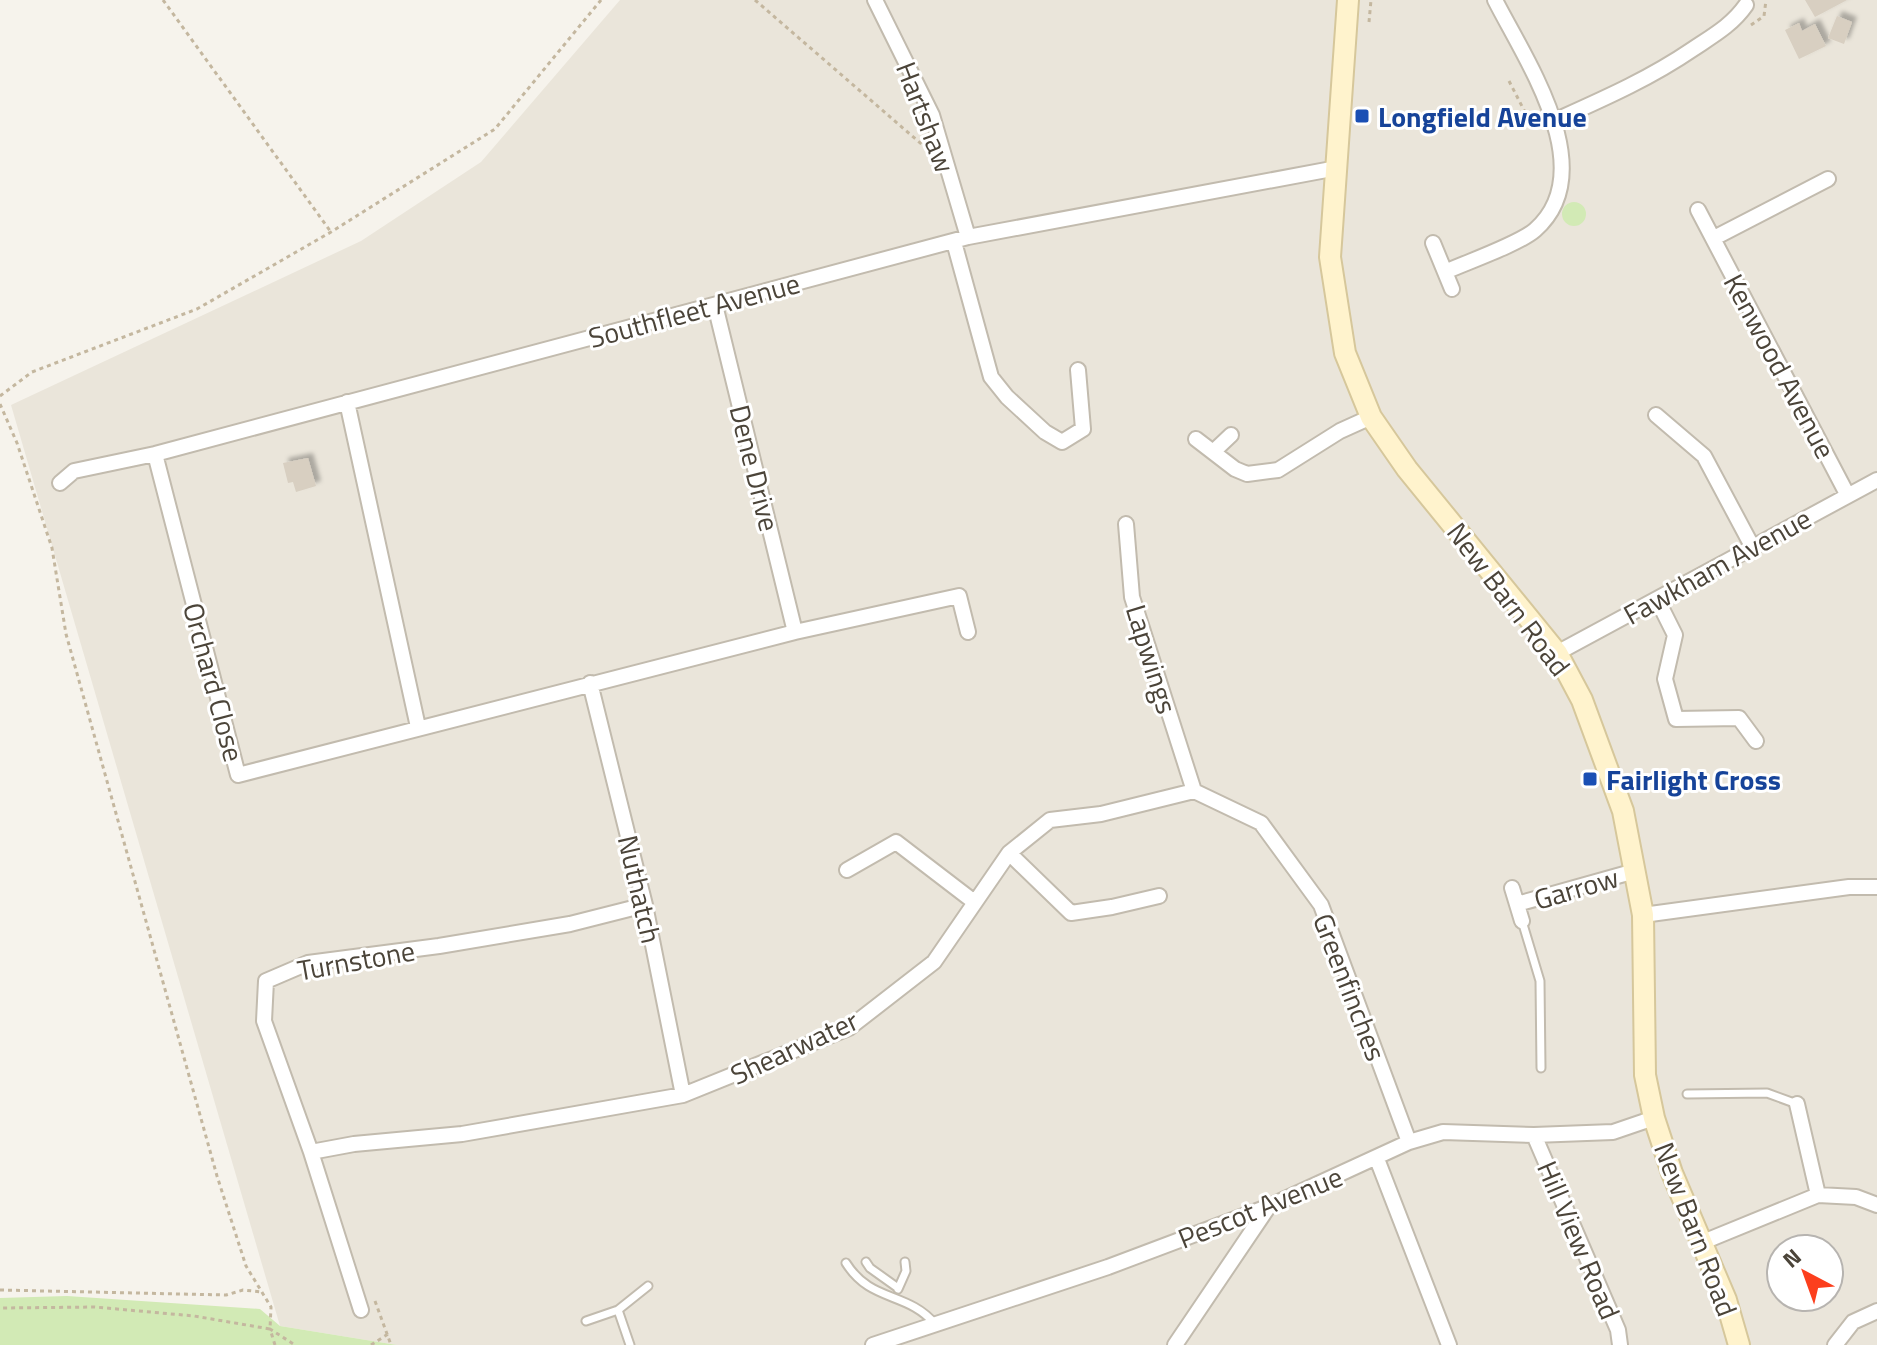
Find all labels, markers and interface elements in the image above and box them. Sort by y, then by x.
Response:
street label: Hartshaw [885,55,967,179]
place label: Longfield Avenue [1378,95,1587,138]
marker: Longfield Avenue [1353,107,1371,125]
street label: Southfleet Avenue [584,261,804,359]
street label: Kenwood Avenue [1713,266,1847,466]
street label: Dene Drive [719,400,791,536]
street label: Fawkham Avenue [1615,497,1819,635]
street label: New Barn Road [1437,513,1581,685]
street label: Orchard Close [172,598,256,766]
street label: Lapwings [1115,599,1189,719]
place label: Fairlight Cross [1606,758,1781,801]
marker: Fairlight Cross [1581,770,1599,788]
street label: Nuthatch [607,831,673,947]
street label: Garrow [1529,855,1623,921]
street label: Greenfinches [1302,907,1398,1067]
street label: Turnstone [294,929,418,991]
street label: Shearwater [723,998,865,1095]
street label: New Barn Road [1643,1136,1749,1322]
street label: Pescot Avenue [1171,1154,1349,1260]
street label: Hill View Road [1526,1154,1632,1326]
north arrow [1765,1233,1845,1313]
text: N [1775,1240,1809,1276]

